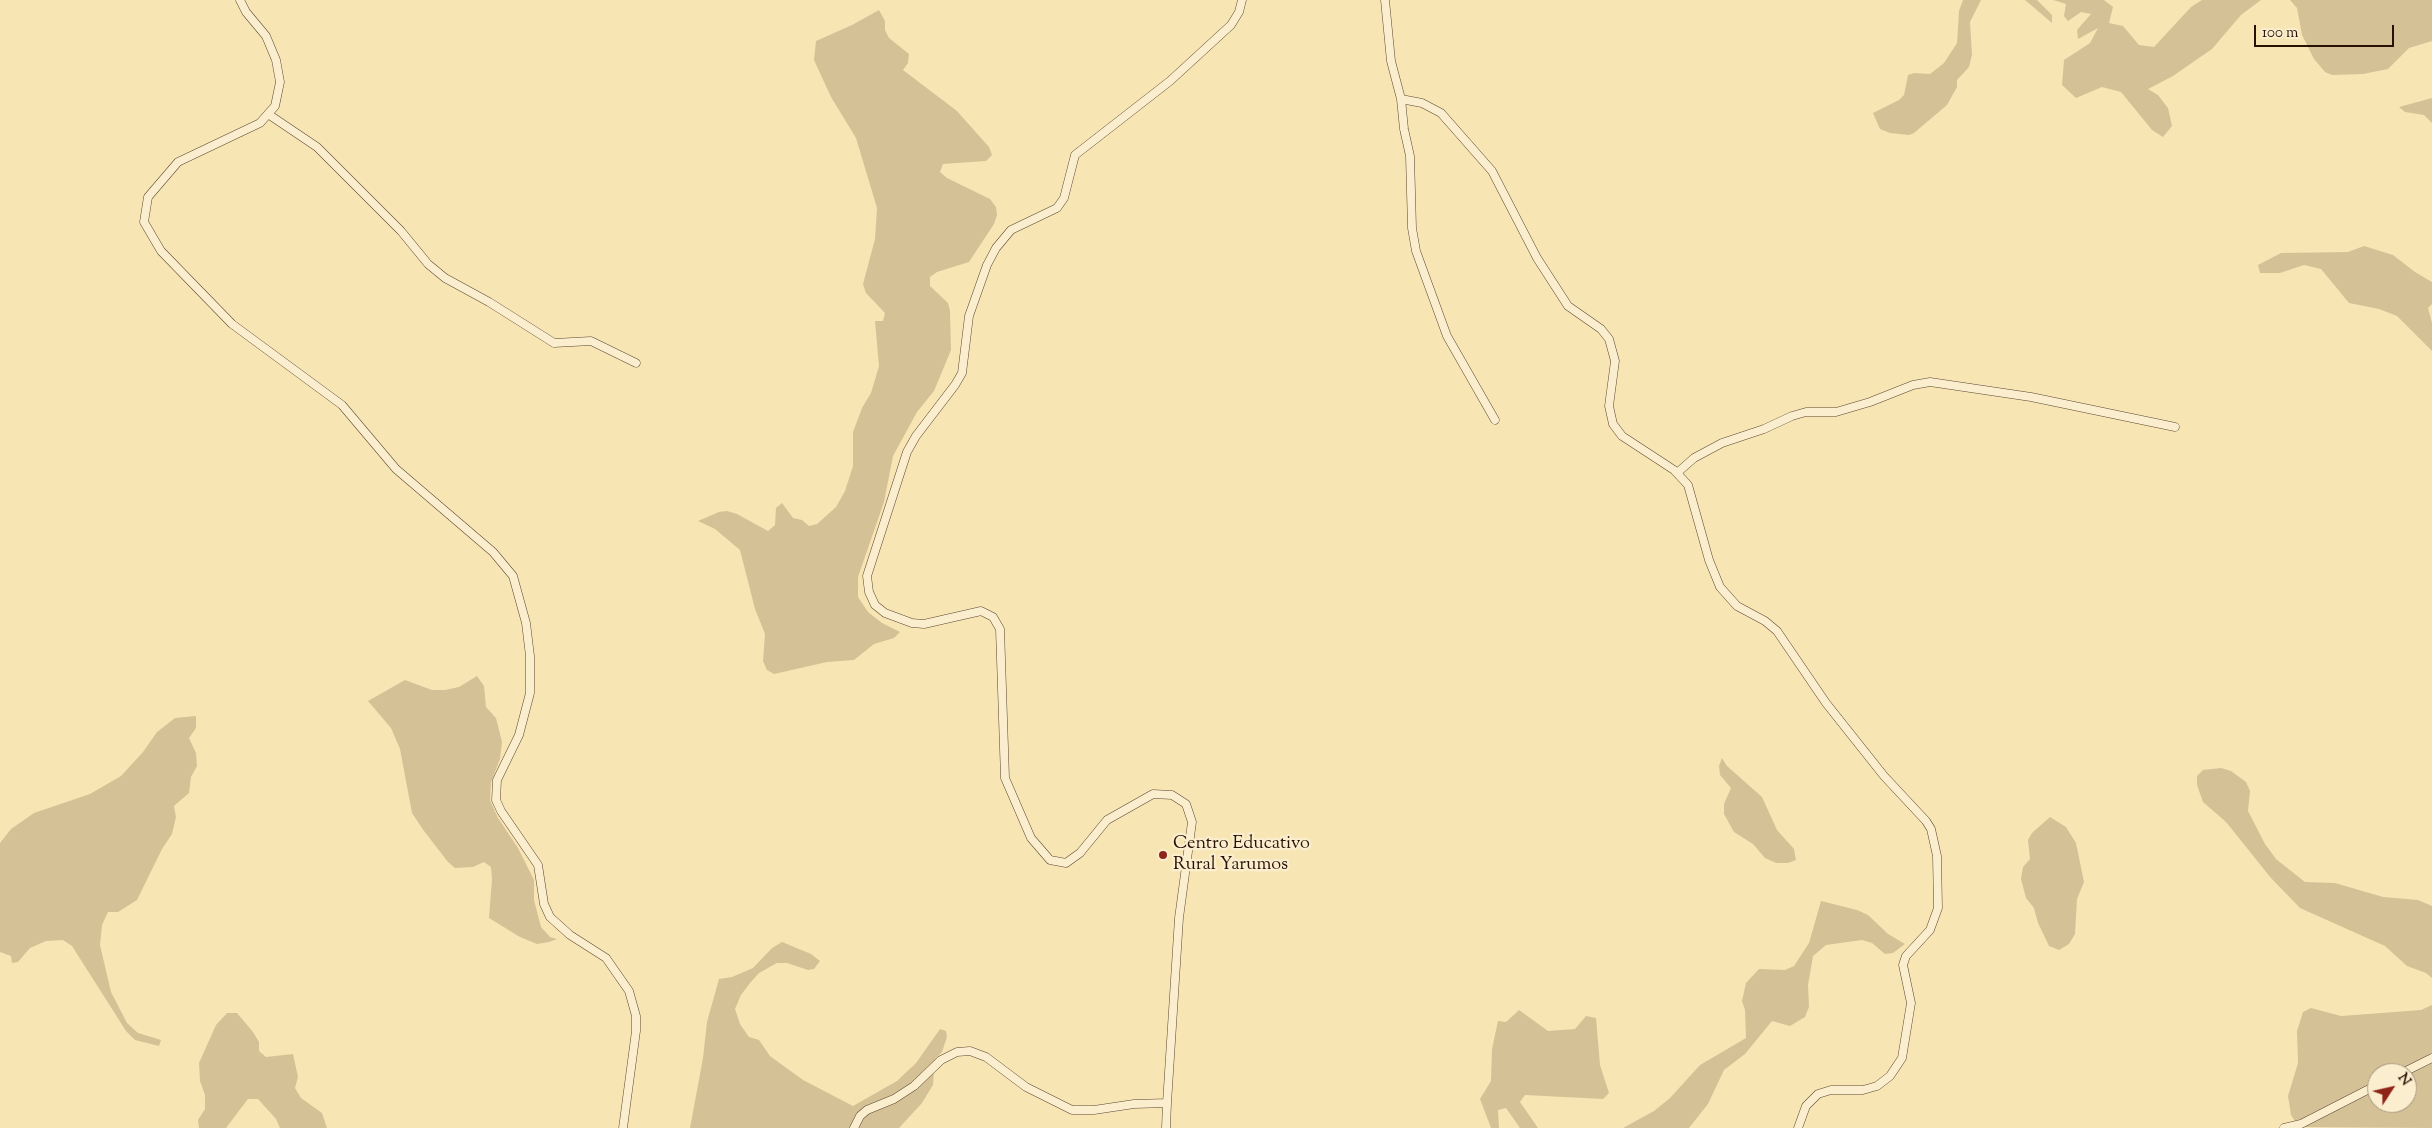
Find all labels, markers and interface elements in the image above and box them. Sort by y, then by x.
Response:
scale bar [2257,15,2397,47]
text: 100 m [2262,23,2298,44]
place label: Centro Educativo Rural Yarumos [1173,834,1310,876]
marker: Centro Educativo Rural Yarumos [1157,849,1169,861]
north arrow [2367,1063,2417,1113]
text: N [2392,1070,2415,1090]

